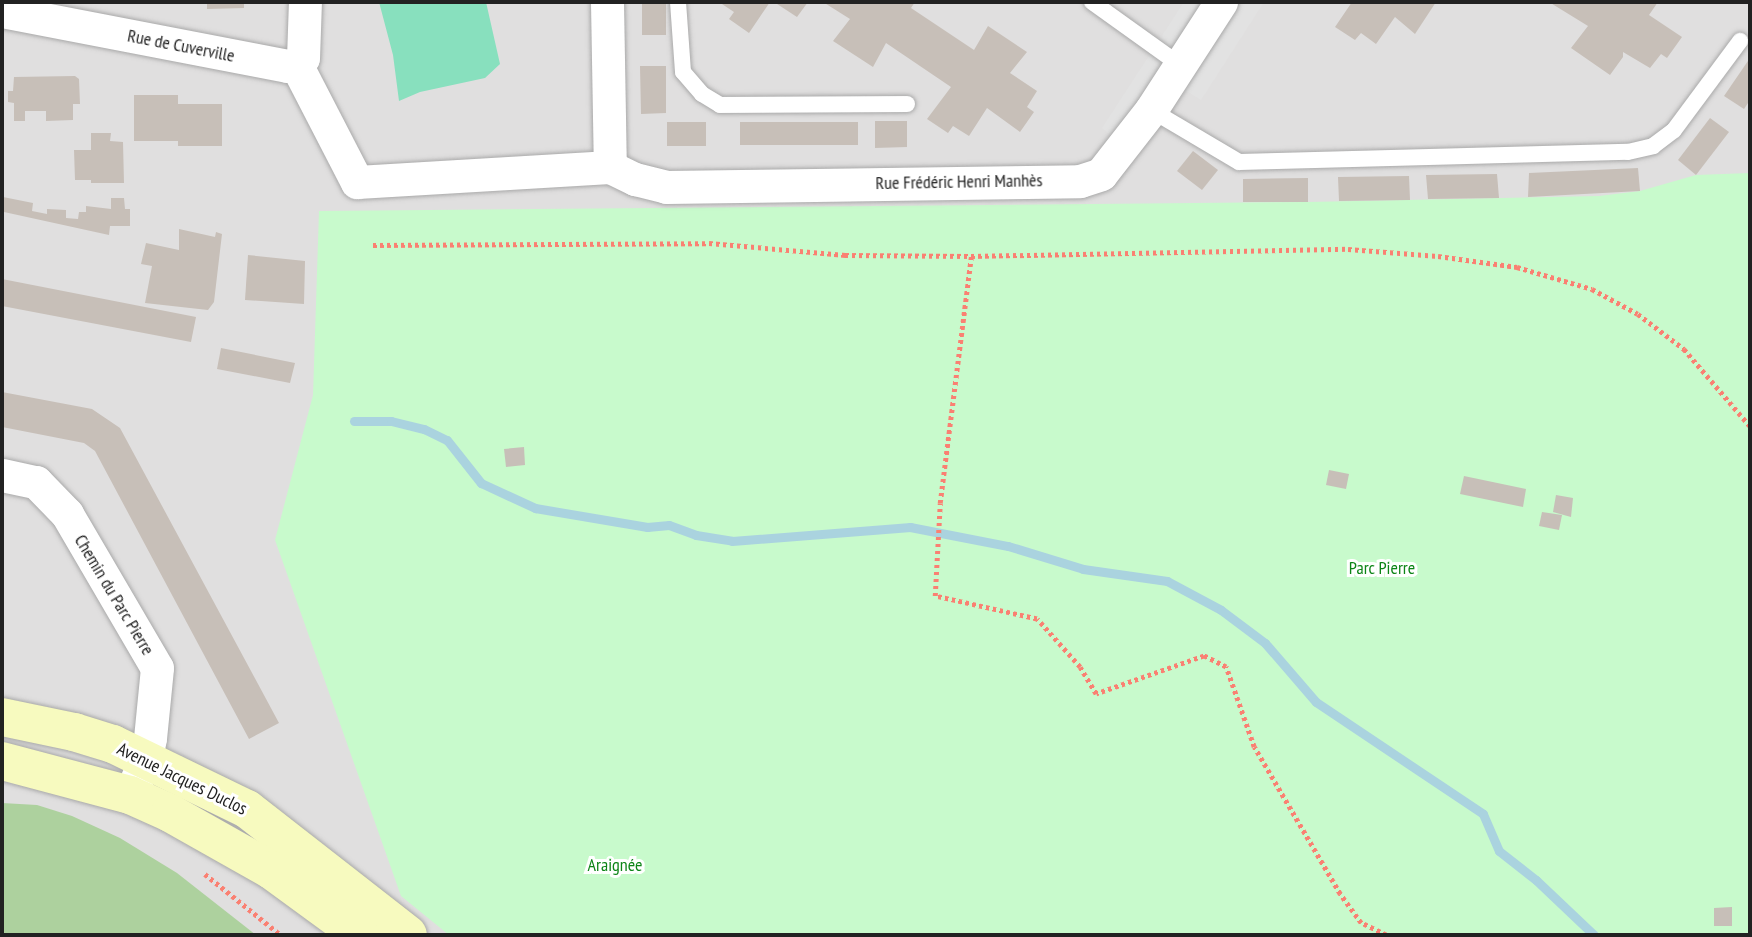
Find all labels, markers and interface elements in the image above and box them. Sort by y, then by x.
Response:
street label: Rue de Cuverville [126,25,236,67]
street label: Rue Frédéric Henri Manhès [875,170,1043,194]
street label: Chemin du Parc Pierre [69,531,159,659]
park label: Parc Pierre [1349,557,1415,579]
street label: Avenue Jacques Duclos [114,738,250,820]
park label: Araignée [588,854,642,876]

